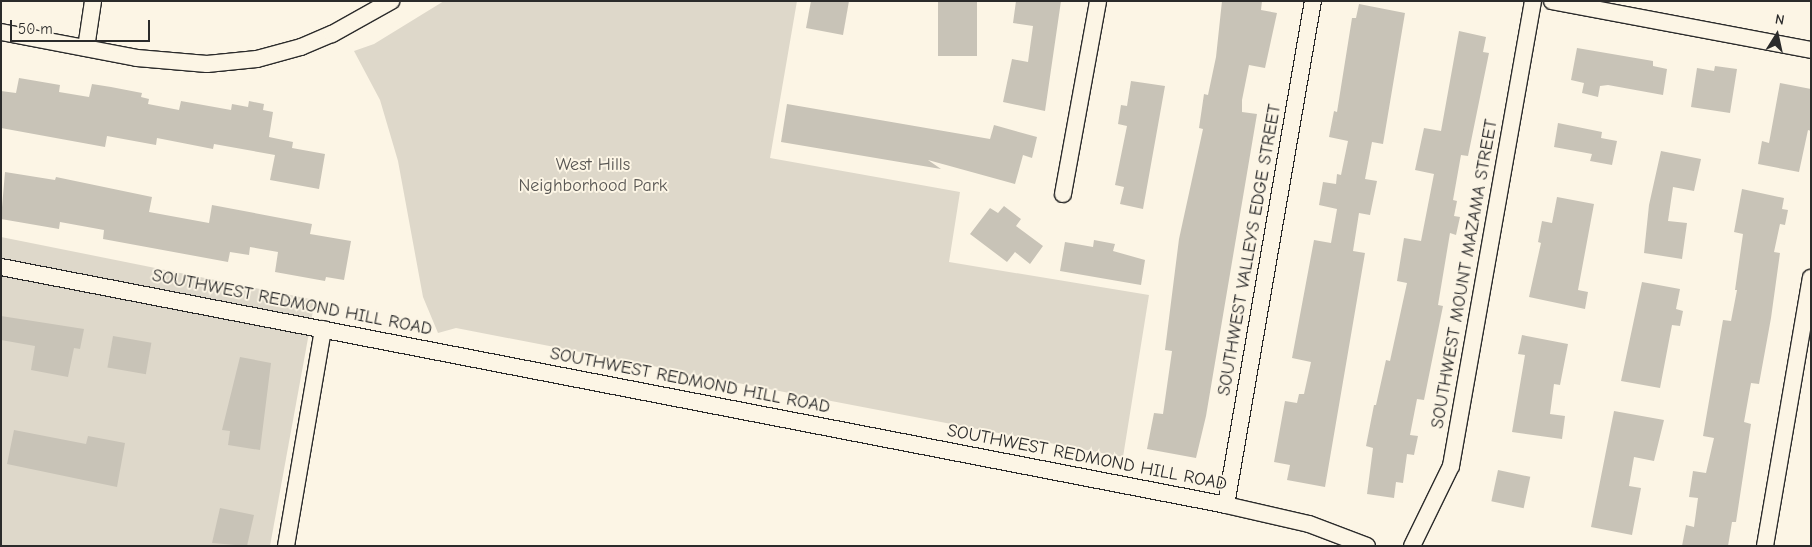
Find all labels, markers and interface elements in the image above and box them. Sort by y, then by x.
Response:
scale bar [12,10,152,42]
north arrow [1752,10,1802,60]
text: N [1774,11,1786,29]
text: 50 m [18,20,53,38]
street label: SOUTHWEST VALLEYS EDGE STREET [1214,103,1286,397]
street label: SOUTHWEST MOUNT MAZAMA STREET [1427,118,1503,430]
park label: West Hills Neighborhood Park [518,155,668,198]
street label: SOUTHWEST REDMOND HILL ROAD [150,265,434,341]
street label: SOUTHWEST REDMOND HILL ROAD [548,343,832,419]
street label: SOUTHWEST REDMOND HILL ROAD [945,420,1229,496]

